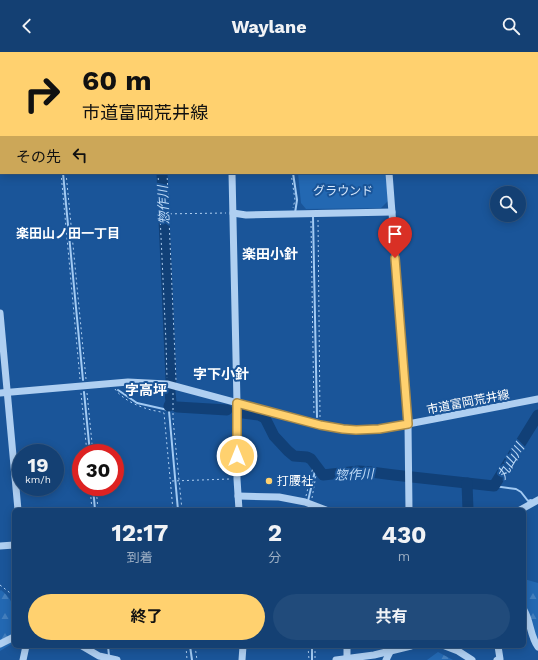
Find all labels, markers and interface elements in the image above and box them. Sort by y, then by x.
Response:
icon: back [16,15,38,37]
icon: search [500,15,522,37]
text: Waylane [231,16,307,37]
text: 60 m [82,64,152,97]
icon: right [16,68,68,120]
text: 市道富岡荒井線 [82,102,208,123]
icon: left [69,144,91,166]
text: その先 [16,148,61,166]
water label: 惣作川 [155,183,172,225]
park label: グラウンド [313,184,373,198]
map controls [490,186,526,222]
button: search [490,186,526,222]
pin [378,217,412,258]
icon: arrive [384,223,406,245]
district label: 楽田山ノ田一丁目 [16,226,120,241]
district label: 楽田小針 [242,246,298,262]
district label: 字下小針 [193,366,249,382]
district label: 字高坪 [125,382,167,398]
street label: 市道富岡荒井線 [425,387,511,417]
position arrow [216,435,258,477]
water label: 丸山川 [494,439,528,482]
speed limit sign: 30 [72,444,124,496]
text: 19 [28,453,48,477]
water label: 惣作川 [334,466,376,483]
text: km/h [25,474,51,485]
place label: 打腰社 [277,474,313,488]
marker: 打腰社 [264,476,274,486]
text: 12:17 [111,519,168,547]
text: 2 [268,519,282,547]
text: 430 [381,521,427,549]
text: m [398,549,410,564]
text: 到着 [127,550,153,565]
text: 分 [268,550,281,565]
button: 終了 [28,594,265,640]
button: 共有 [273,594,510,640]

